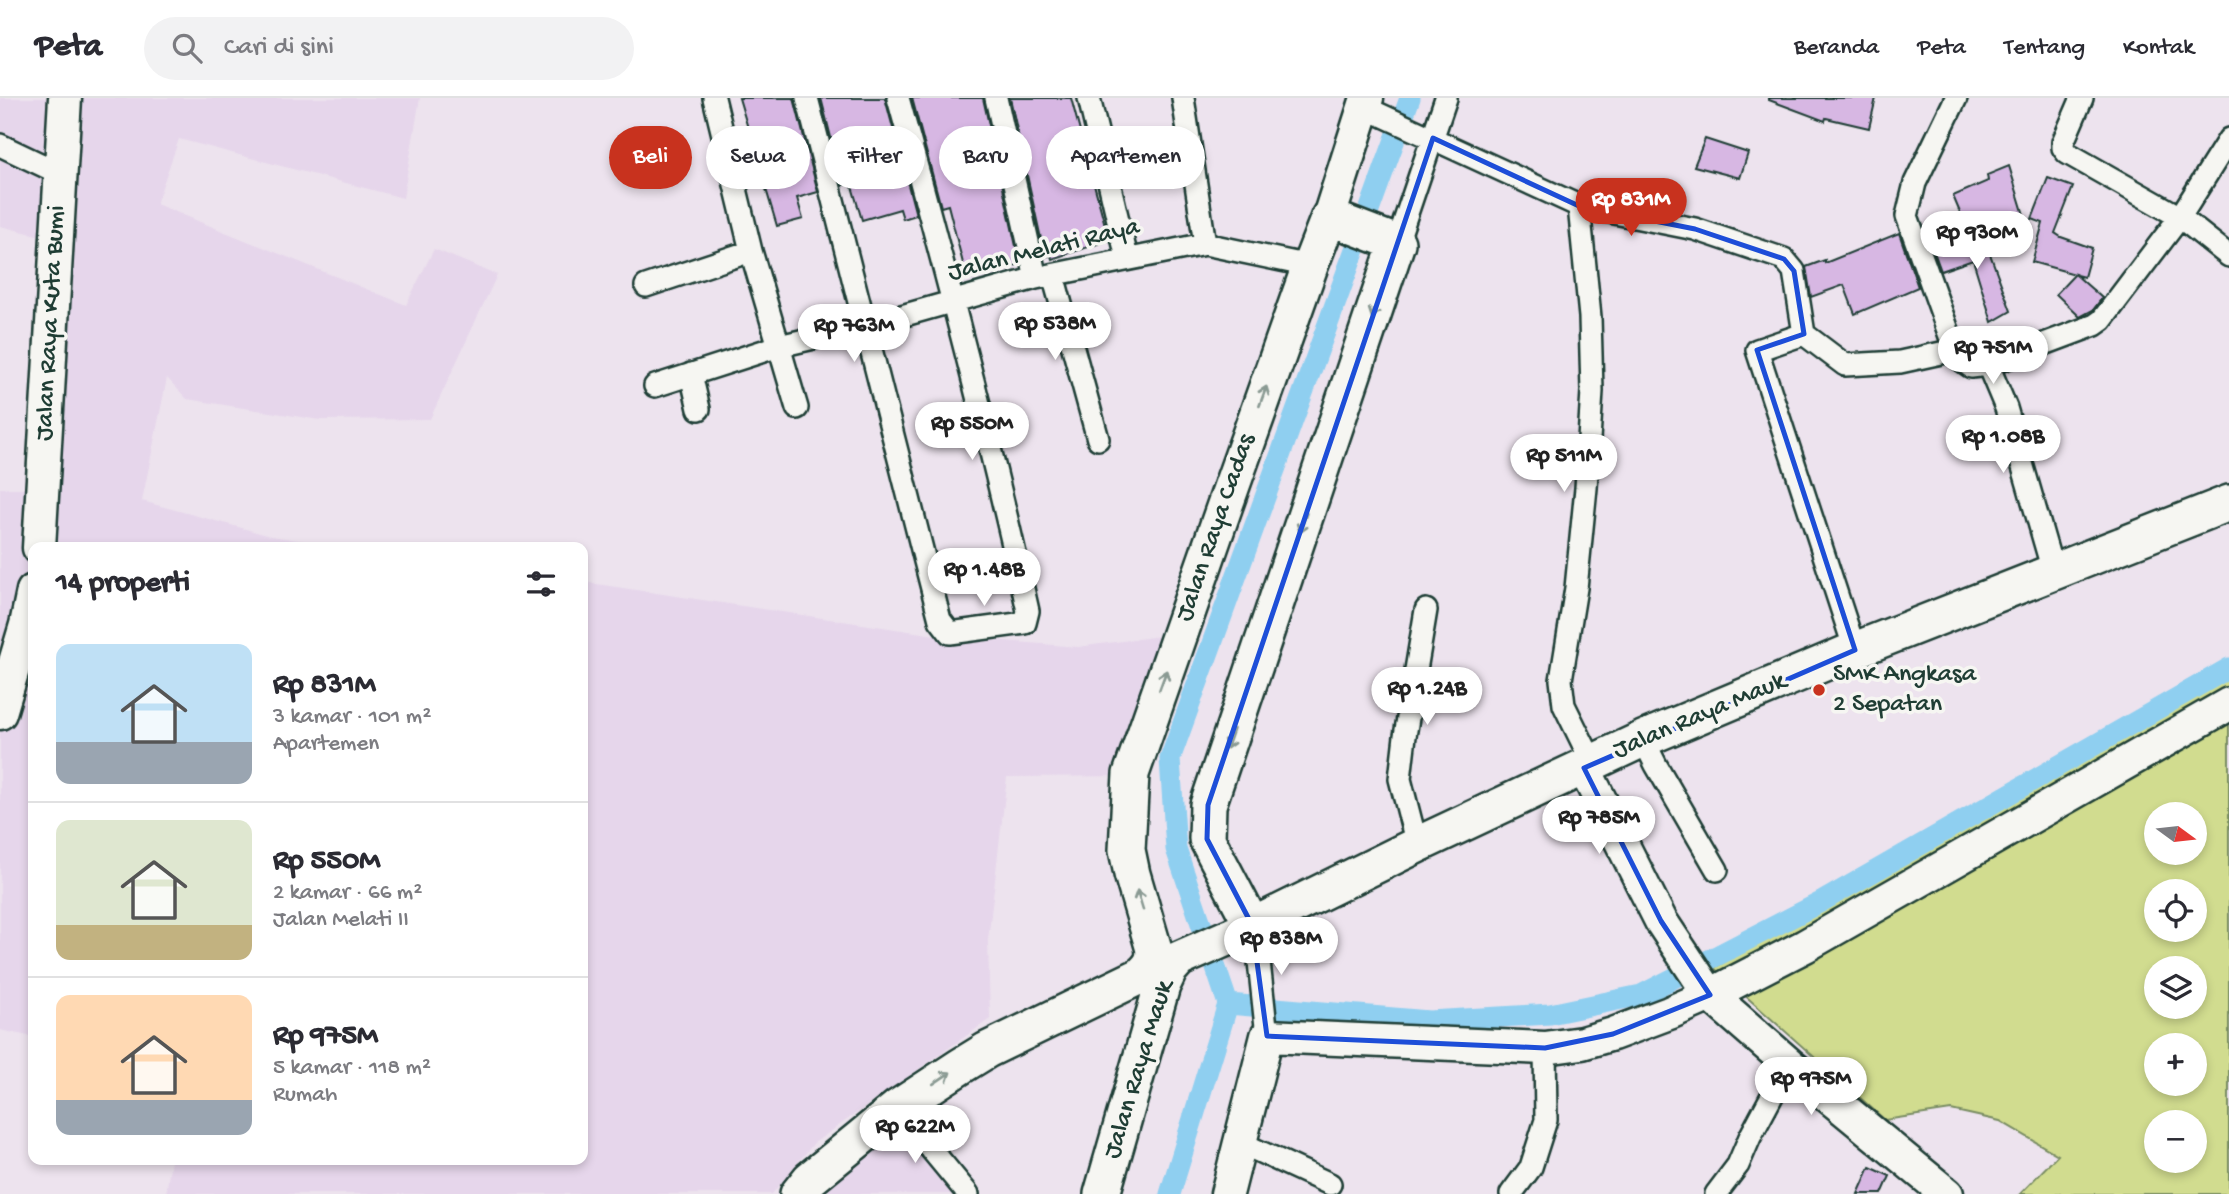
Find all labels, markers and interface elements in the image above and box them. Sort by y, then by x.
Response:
search box [144,17,634,80]
text: Peta [35,29,102,67]
icon: search [168,29,206,67]
text: Cari di sini [224,33,334,64]
text: Beranda [1794,34,1879,63]
text: Peta [1917,34,1966,63]
text: Tentang [2004,34,2085,63]
text: Kontak [2123,34,2194,63]
chip: Beli [609,126,692,189]
chip: Sewa [706,126,810,189]
chip: Filter [824,126,925,189]
chip: Baru [939,126,1032,189]
chip: Apartemen [1046,126,1205,189]
pin: Rp 831M [1566,178,1696,238]
text: Rp 831M [1592,187,1670,214]
street label: Jalan Raya Kuta Bumi [30,205,74,441]
street label: Jalan Melati Raya [945,212,1144,290]
pin: Rp 930M [1912,212,2042,271]
text: Rp 930M [1936,220,2018,247]
one-way arrow [1368,296,1380,318]
pin: Rp 538M [990,302,1120,362]
pin: Rp 763M [789,304,919,364]
text: Rp 538M [1014,311,1096,338]
text: Rp 763M [814,313,894,340]
pin: Rp 751M [1928,327,2058,386]
text: Rp 751M [1954,335,2032,362]
one-way arrow [1258,385,1271,407]
pin: Rp 550M [907,402,1037,462]
text: Rp 550M [931,411,1013,438]
pin: Rp 1.08B [1931,416,2075,475]
text: Rp 1.08B [1962,424,2044,451]
street label: Jalan Raya Cadas [1170,429,1264,626]
pin: Rp 511M [1499,434,1629,494]
text: Rp 511M [1526,443,1602,470]
one-way arrow [1296,512,1308,534]
pin: Rp 1.48B [912,548,1056,608]
text: Rp 1.48B [944,557,1024,584]
icon: filters [522,565,560,603]
text: 14 properti [56,567,190,602]
place label: SMK Angkasa 2 Sepatan [1833,660,1978,721]
street label: Jalan Raya Mauk [1609,666,1793,767]
pin: Rp 1.24B [1355,668,1499,727]
text: Rp 831M [273,669,376,704]
one-way arrow [1158,669,1170,691]
icon: home [112,672,196,756]
text: Rp 1.24B [1387,676,1467,703]
marker: SMK Angkasa 2 Sepatan [1811,682,1827,698]
text: 3 kamar · 101 m² [273,704,431,731]
one-way arrow [1223,727,1235,749]
text: Apartemen [273,731,379,758]
pin: Rp 785M [1534,796,1664,856]
north arrow [2144,802,2207,864]
map controls [2144,802,2207,1173]
text: Rp 785M [1558,805,1640,832]
text: Rp 550M [273,845,380,880]
icon: home [112,848,196,932]
button: locate [2144,879,2207,942]
text: 2 kamar · 66 m² [273,880,422,907]
one-way arrow [1132,890,1145,912]
text: Jalan Melati II [273,907,409,934]
pin: Rp 838M [1216,918,1346,977]
text: Rp 838M [1240,926,1322,953]
button: layers [2144,956,2207,1019]
street label: Jalan Raya Mauk [1098,975,1183,1163]
text: Rp 975M [273,1020,378,1055]
icon: home [112,1023,196,1107]
button: + [2144,1033,2207,1096]
text: 5 kamar · 118 m² [273,1055,431,1082]
pin: Rp 975M [1746,1058,1876,1117]
text: Rp 975M [1771,1066,1851,1093]
one-way arrow [932,1071,951,1086]
text: Rumah [273,1082,337,1109]
pin: Rp 622M [850,1105,980,1165]
button: − [2144,1110,2207,1173]
text: Rp 622M [876,1114,954,1141]

